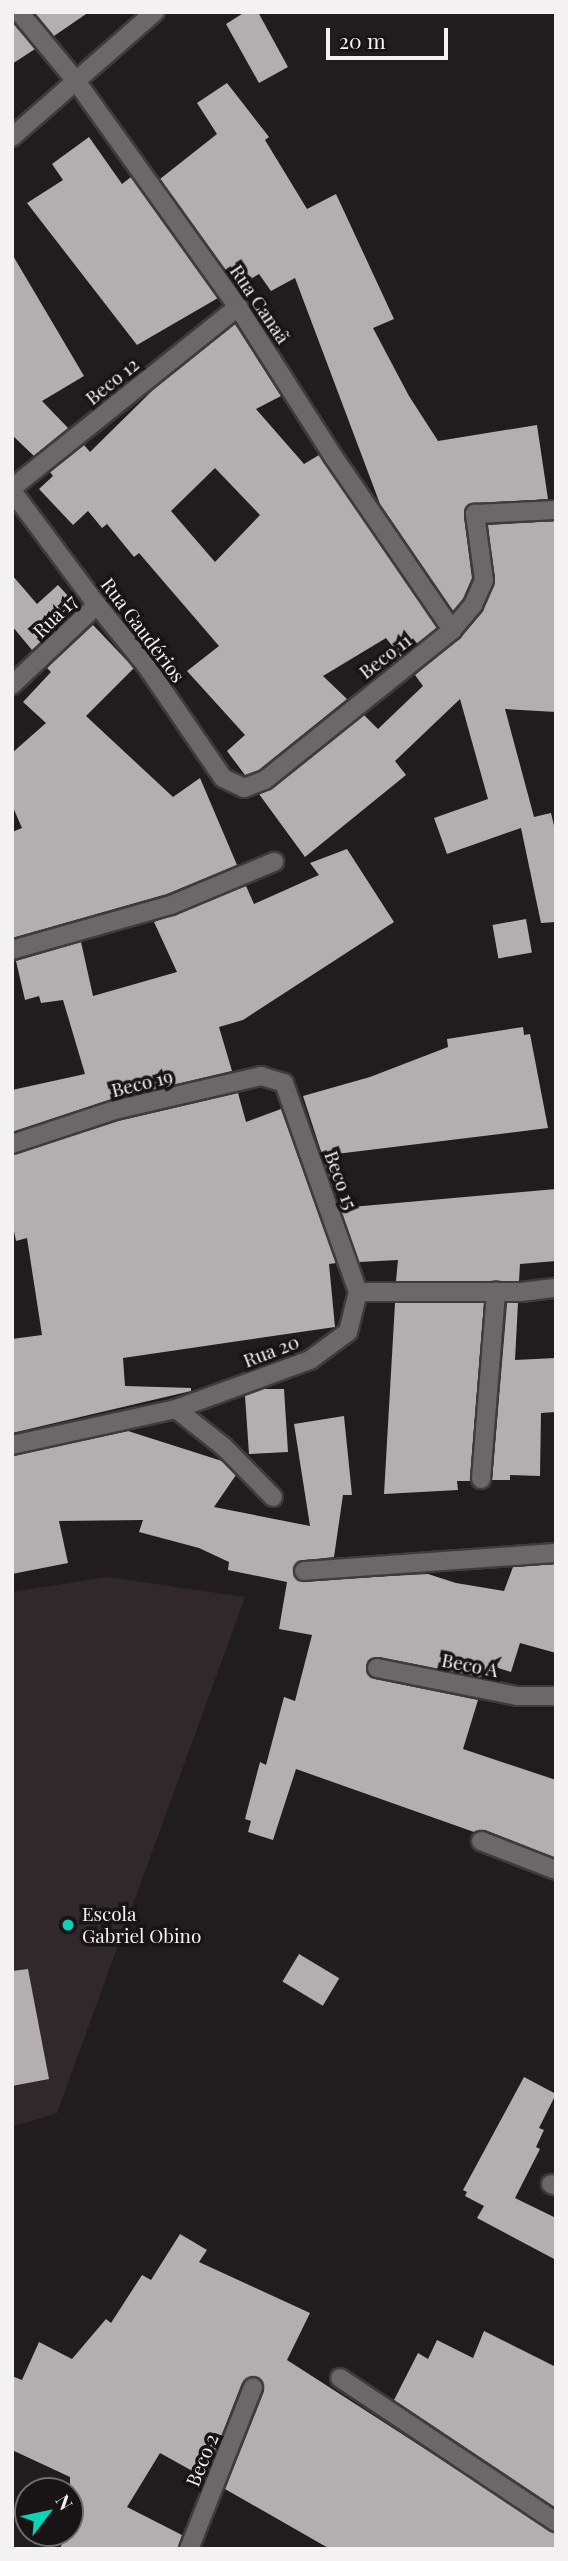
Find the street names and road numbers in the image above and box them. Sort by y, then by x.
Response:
street label: Rua Canaã [225,260,295,348]
street label: Beco 12 [81,353,143,409]
street label: Rua Gaudérios [96,573,190,687]
street label: Rua 17 [28,590,82,642]
street label: Beco 11 [354,629,416,683]
street label: Beco 19 [109,1064,175,1102]
street label: Beco 15 [320,1148,362,1212]
street label: Rua 20 [240,1330,302,1372]
street label: Beco A [439,1648,501,1682]
street label: Beco 2 [181,2430,223,2490]

